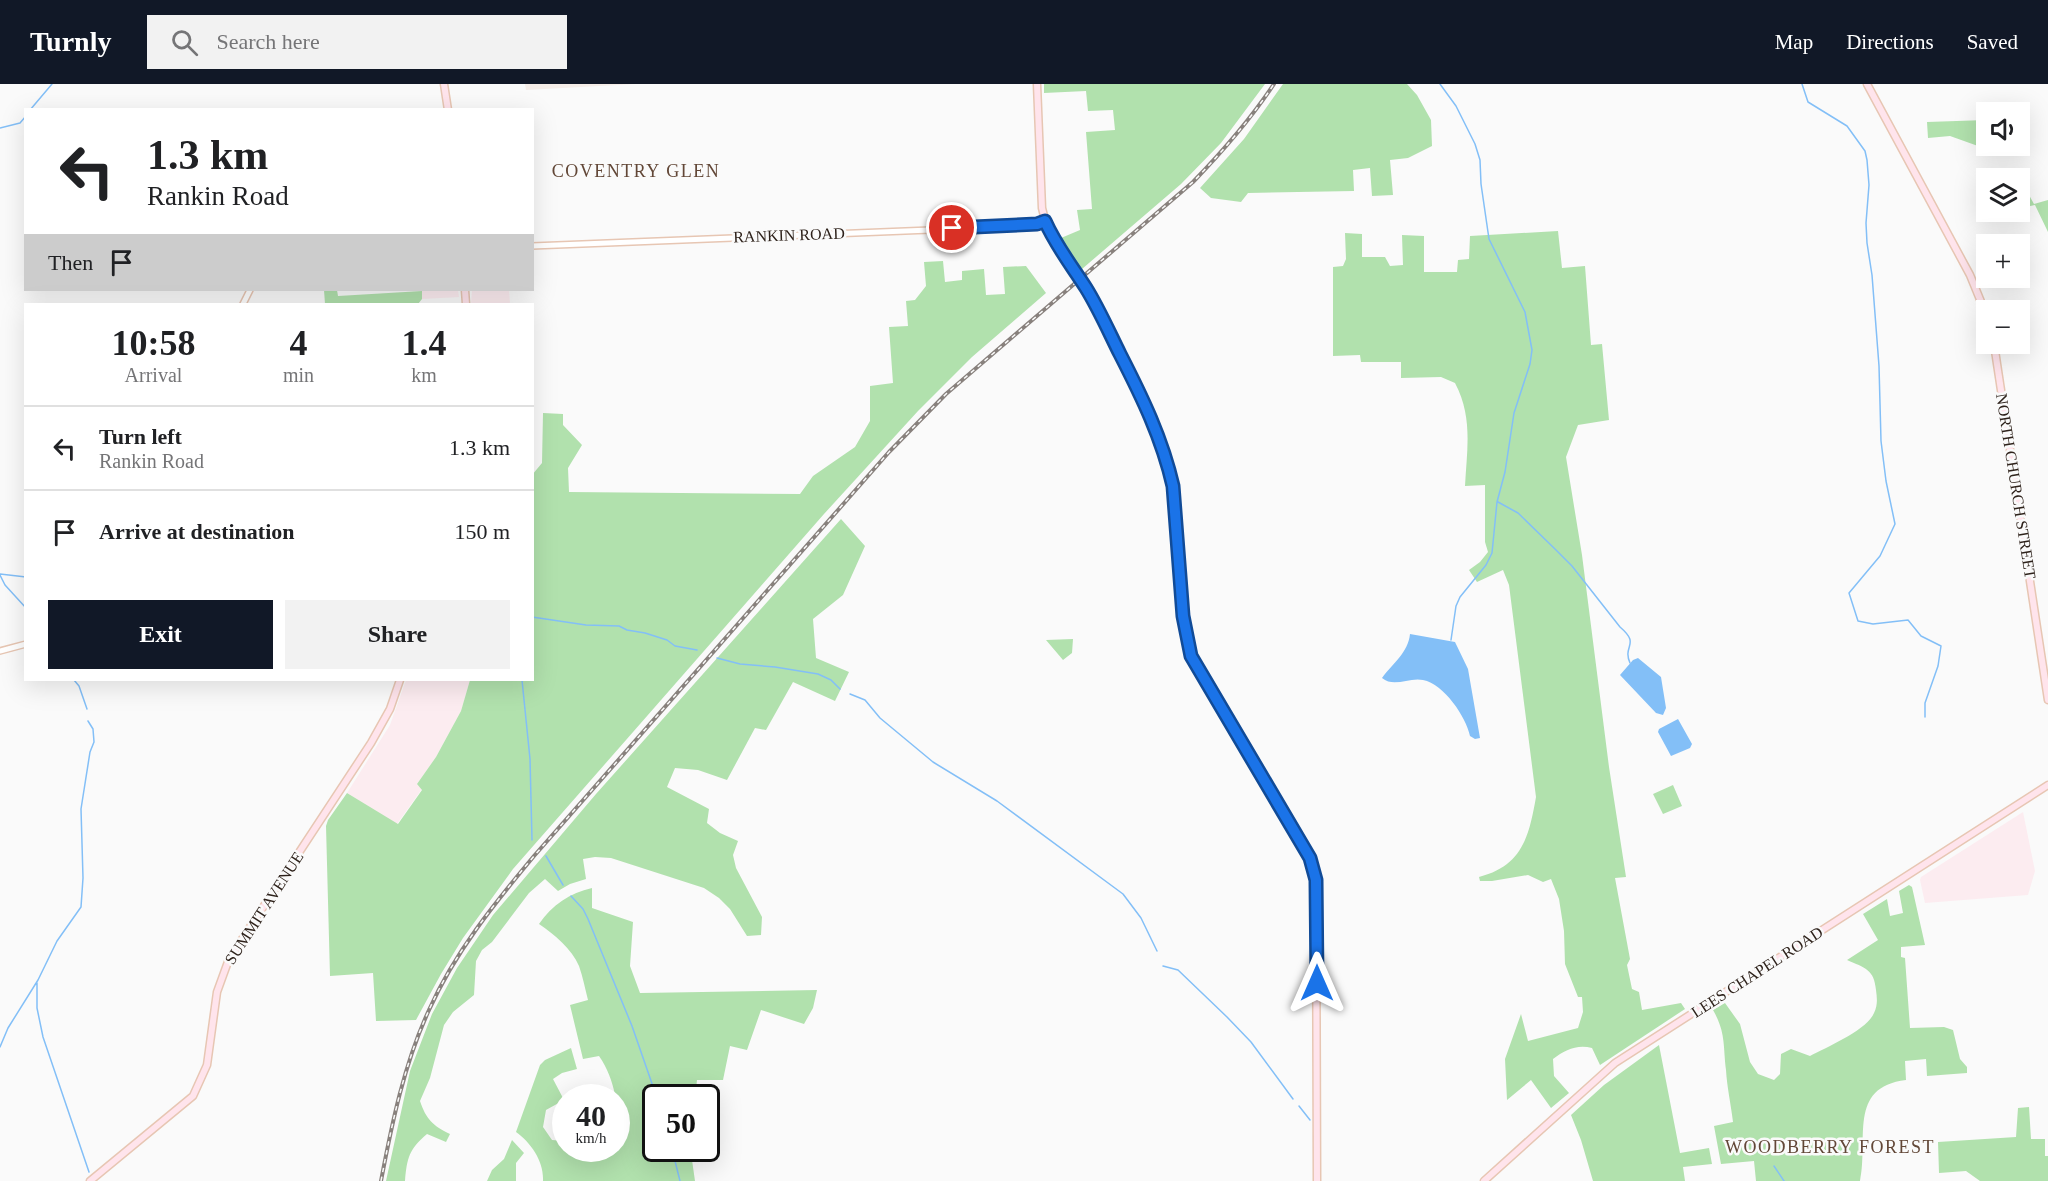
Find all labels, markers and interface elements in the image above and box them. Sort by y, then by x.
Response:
search box [147,15,567,69]
text: Turnly [30,26,111,57]
icon: search [168,26,201,59]
text: Search here [216,29,320,54]
text: Map [1775,30,1813,54]
text: Directions [1846,30,1934,54]
text: Saved [1967,30,2018,54]
map controls [1976,102,2030,354]
button: sound [1976,102,2030,156]
icon: left [48,132,126,210]
text: 1.3 km [147,132,268,178]
district label: COVENTRY GLEN [552,161,720,181]
button: layers [1976,168,2030,222]
text: Rankin Road [147,181,289,211]
pin [926,202,977,253]
icon: arrive [935,211,968,244]
street label: RANKIN ROAD [733,225,845,245]
button: + [1976,234,2030,288]
icon: arrive [105,246,138,279]
text: Then [48,250,93,275]
button: − [1976,300,2030,354]
text: 10:58 [111,323,195,363]
text: 4 [290,323,308,363]
text: 1.4 [402,323,447,363]
text: Arrival [125,364,182,386]
text: min [283,364,314,386]
text: km [411,364,437,386]
street label: NORTH CHURCH STREET [1993,392,2039,580]
text: Turn left [99,424,182,449]
icon: left [48,432,81,465]
text: 1.3 km [449,435,510,460]
text: Rankin Road [99,450,204,472]
icon: arrive [48,516,81,549]
text: Arrive at destination [99,519,295,544]
text: 150 m [454,519,510,544]
button: Exit [48,600,273,669]
button: Share [285,600,510,669]
street label: SUMMIT AVENUE [221,849,307,967]
street label: LEES CHAPEL ROAD [1688,923,1826,1021]
position arrow [1285,951,1349,1015]
speed limit sign: 50 [642,1084,720,1162]
text: 40 [576,1099,606,1132]
text: km/h [576,1130,606,1146]
district label: WOODBERRY FOREST [1725,1137,1935,1157]

